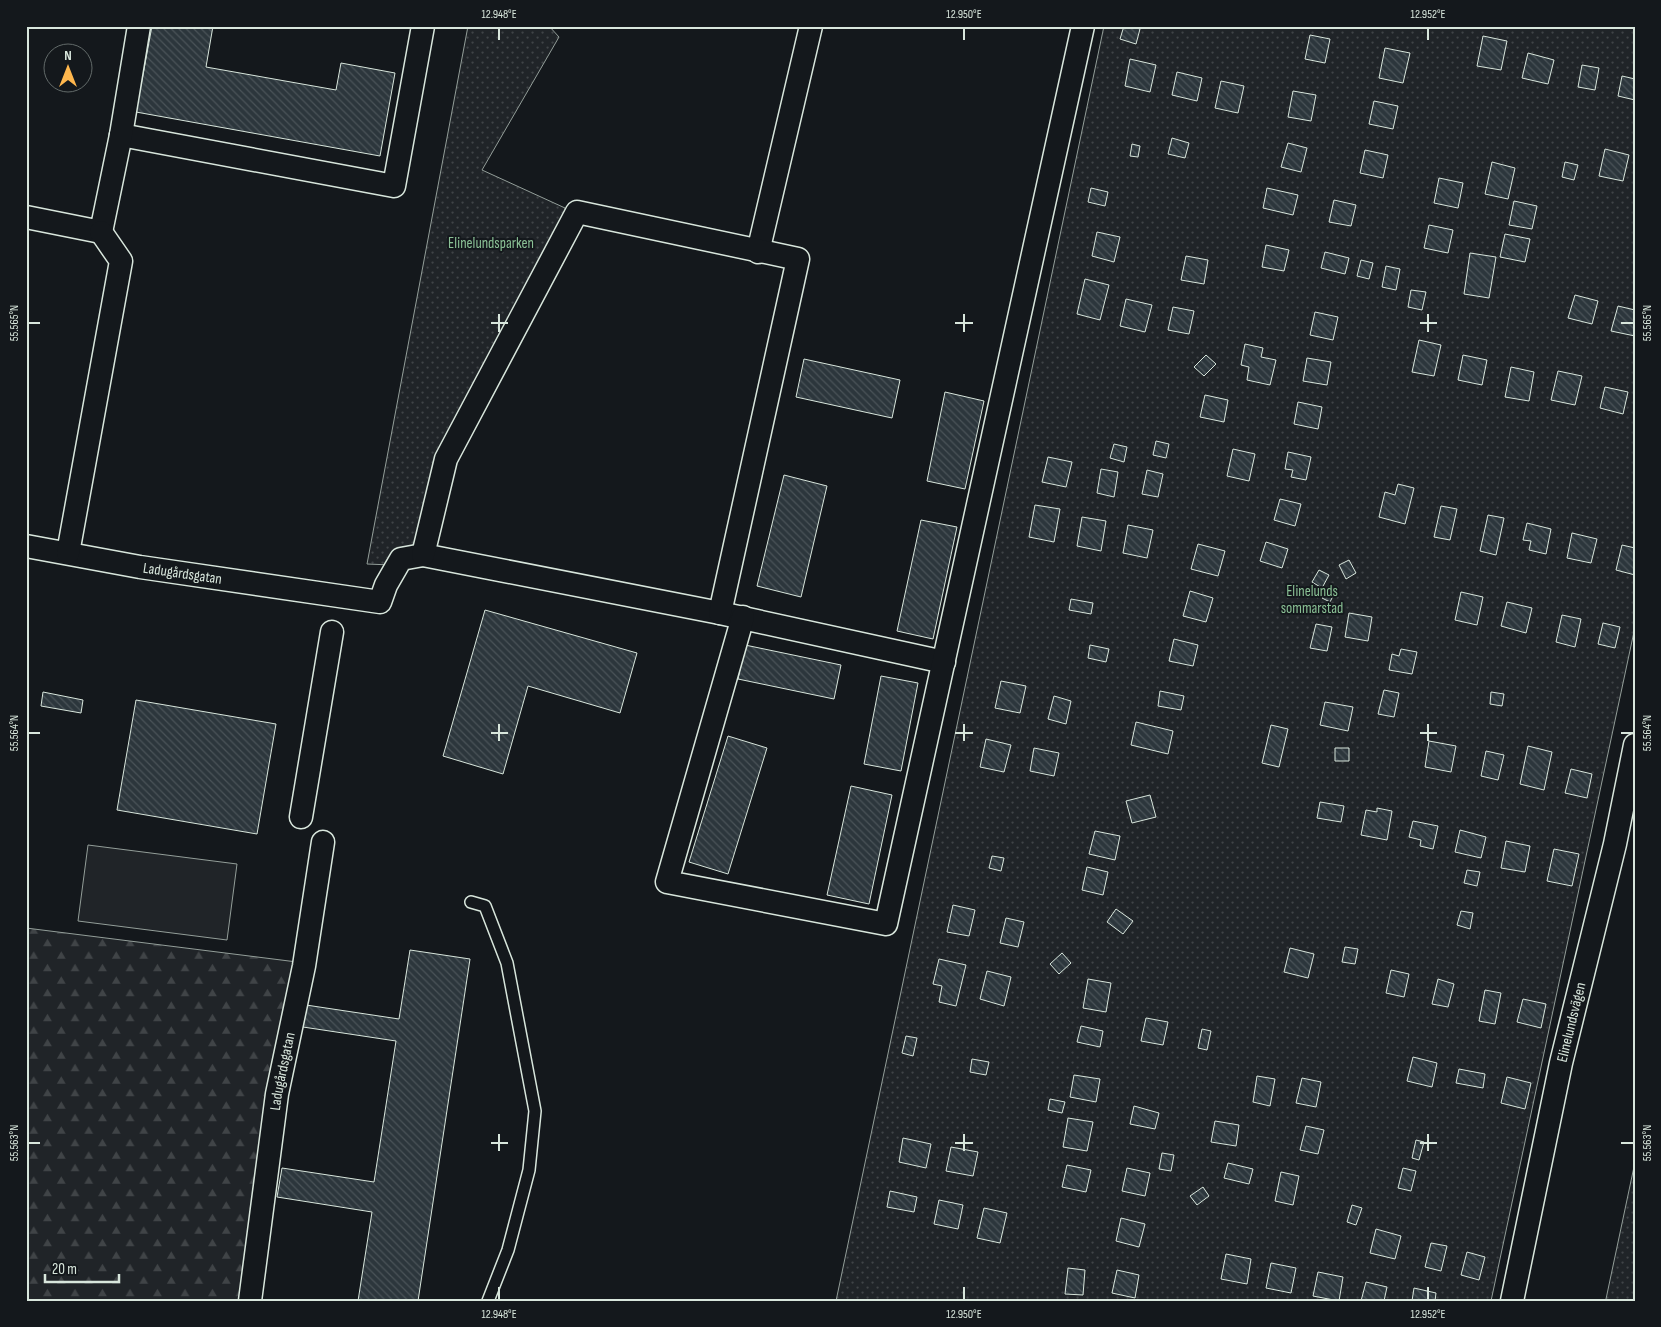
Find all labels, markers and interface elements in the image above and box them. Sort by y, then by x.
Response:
text: 12.948°E [481,7,517,22]
text: 12.950°E [946,7,982,22]
text: 12.952°E [1411,7,1445,22]
north arrow [42,42,92,92]
text: N [64,47,72,64]
park label: Elinelundsparken [448,234,534,253]
text: 55.565°N [7,305,22,341]
text: 55.565°N [1640,305,1655,341]
street label: Ladugårdsgatan [142,558,223,588]
park label: Elinelunds sommarstad [1281,582,1343,618]
text: 55.564°N [7,715,22,751]
text: 55.564°N [1640,715,1655,751]
street label: Elinelundsvägen [1552,980,1590,1064]
street label: Ladugårdsgatan [265,1030,299,1112]
text: 55.563°N [7,1125,22,1161]
text: 55.563°N [1640,1125,1655,1161]
scale bar [45,1252,119,1284]
text: 20 m [52,1260,77,1279]
text: 12.948°E [481,1307,517,1322]
text: 12.950°E [946,1307,982,1322]
text: 12.952°E [1411,1307,1445,1322]

